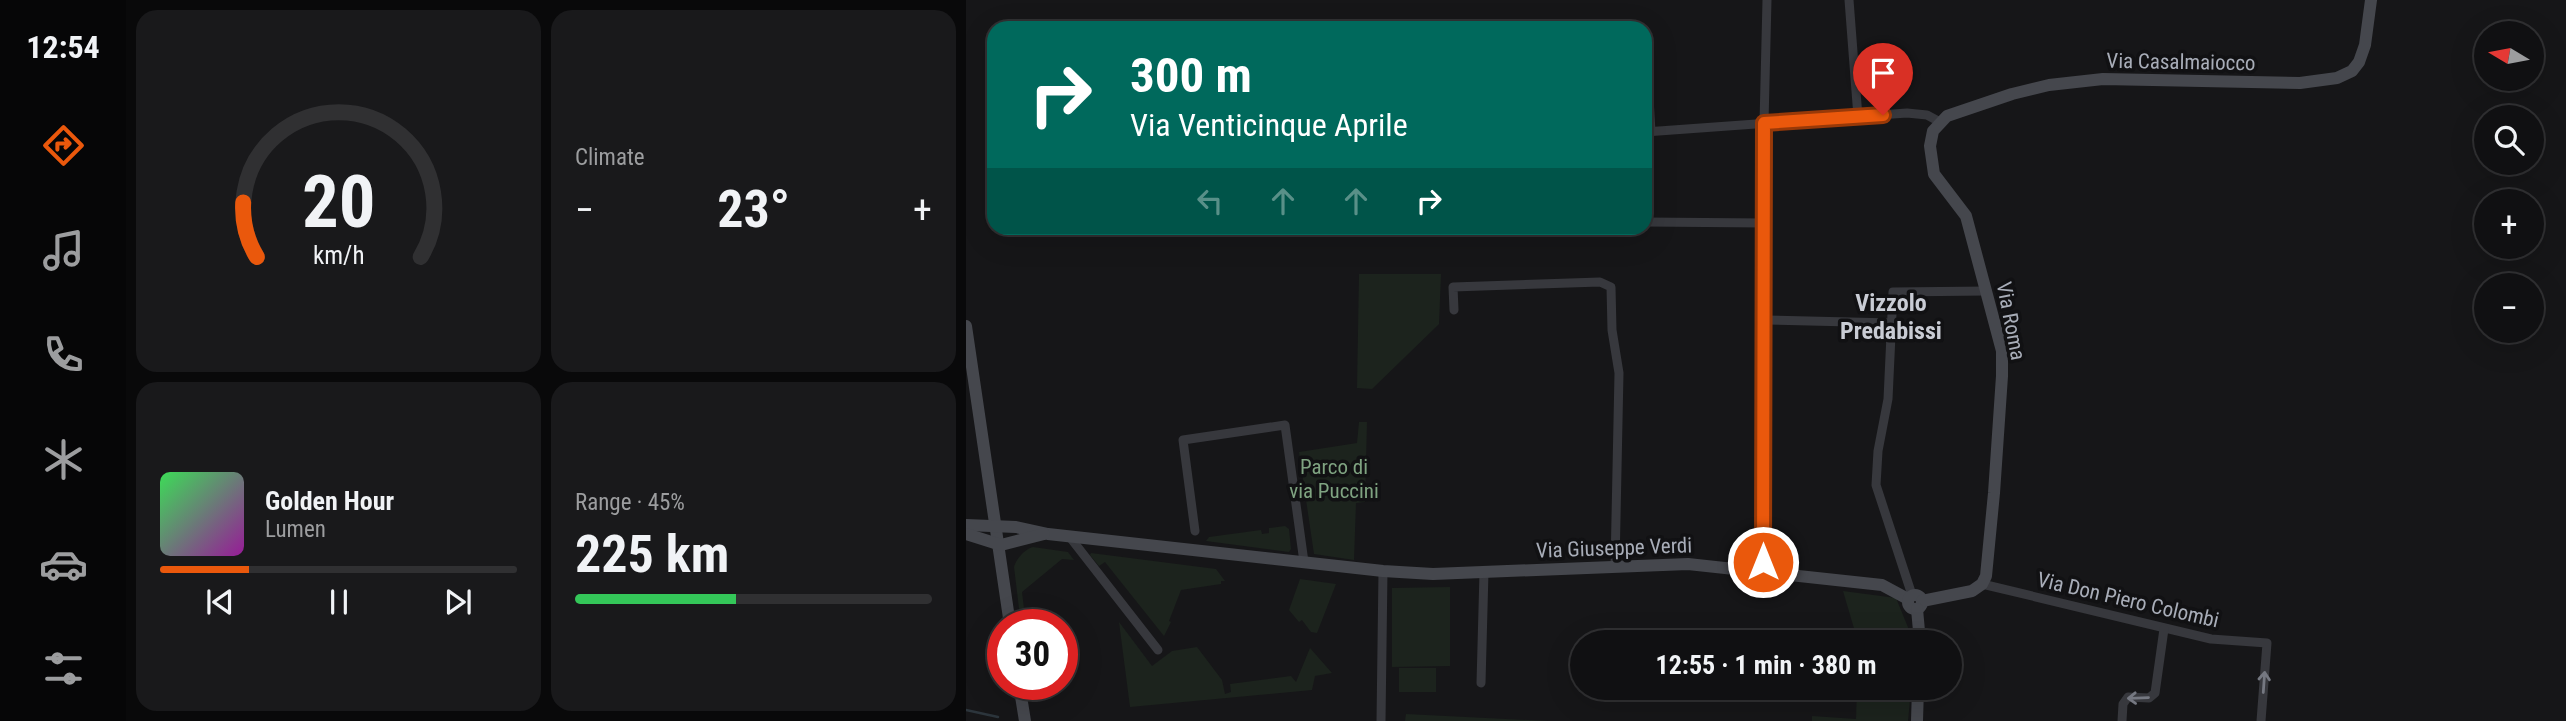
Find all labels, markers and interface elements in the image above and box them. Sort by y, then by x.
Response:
north arrow [2474,21,2544,91]
map controls [2474,21,2544,343]
text: 12:54 [26,28,100,66]
pin [1853,43,1913,115]
text: 300 m [1130,47,1252,104]
icon: right [1015,49,1106,140]
street label: Via Casalmaiocco [2106,49,2256,75]
icon: arrive [1864,54,1902,92]
button: search [2474,105,2544,175]
text: Via Venticinque Aprile [1130,106,1408,144]
icon: directions [39,121,88,170]
text: Climate [575,144,645,171]
text: 20 [302,159,375,245]
text: 23° [717,179,790,240]
icon: left [1191,182,1229,220]
icon: ahead [1264,182,1302,220]
icon: ahead [1337,182,1375,220]
icon: right [1410,182,1448,220]
text: − [575,188,594,232]
text: + [913,188,932,232]
button: + [2474,189,2544,259]
icon: music [39,226,88,275]
text: km/h [313,241,364,270]
button: − [2474,273,2544,343]
street label: Via Roma [1992,280,2030,362]
district label: Vizzolo Predabissi [1840,289,1942,345]
icon: phone [39,330,88,379]
icon: climate [39,435,88,484]
park label: Parco di via Puccini [1289,455,1379,503]
text: Golden Hour [265,486,394,516]
text: Range · 45% [575,489,685,516]
text: Lumen [265,516,326,543]
text: 225 km [575,524,729,585]
position arrow [1726,525,1800,599]
street label: Via Giuseppe Verdi [1536,533,1692,563]
icon: car [39,540,88,589]
street label: Via Don Piero Colombi [2035,567,2221,633]
icon: previous [201,583,239,621]
icon: pause [320,583,358,621]
icon: next [439,583,477,621]
speed limit sign: 30 [987,609,1078,700]
icon: filters [39,644,88,693]
text: 12:55 · 1 min · 380 m [1656,650,1876,680]
one-way arrow [2258,671,2271,694]
one-way arrow [2127,692,2150,705]

